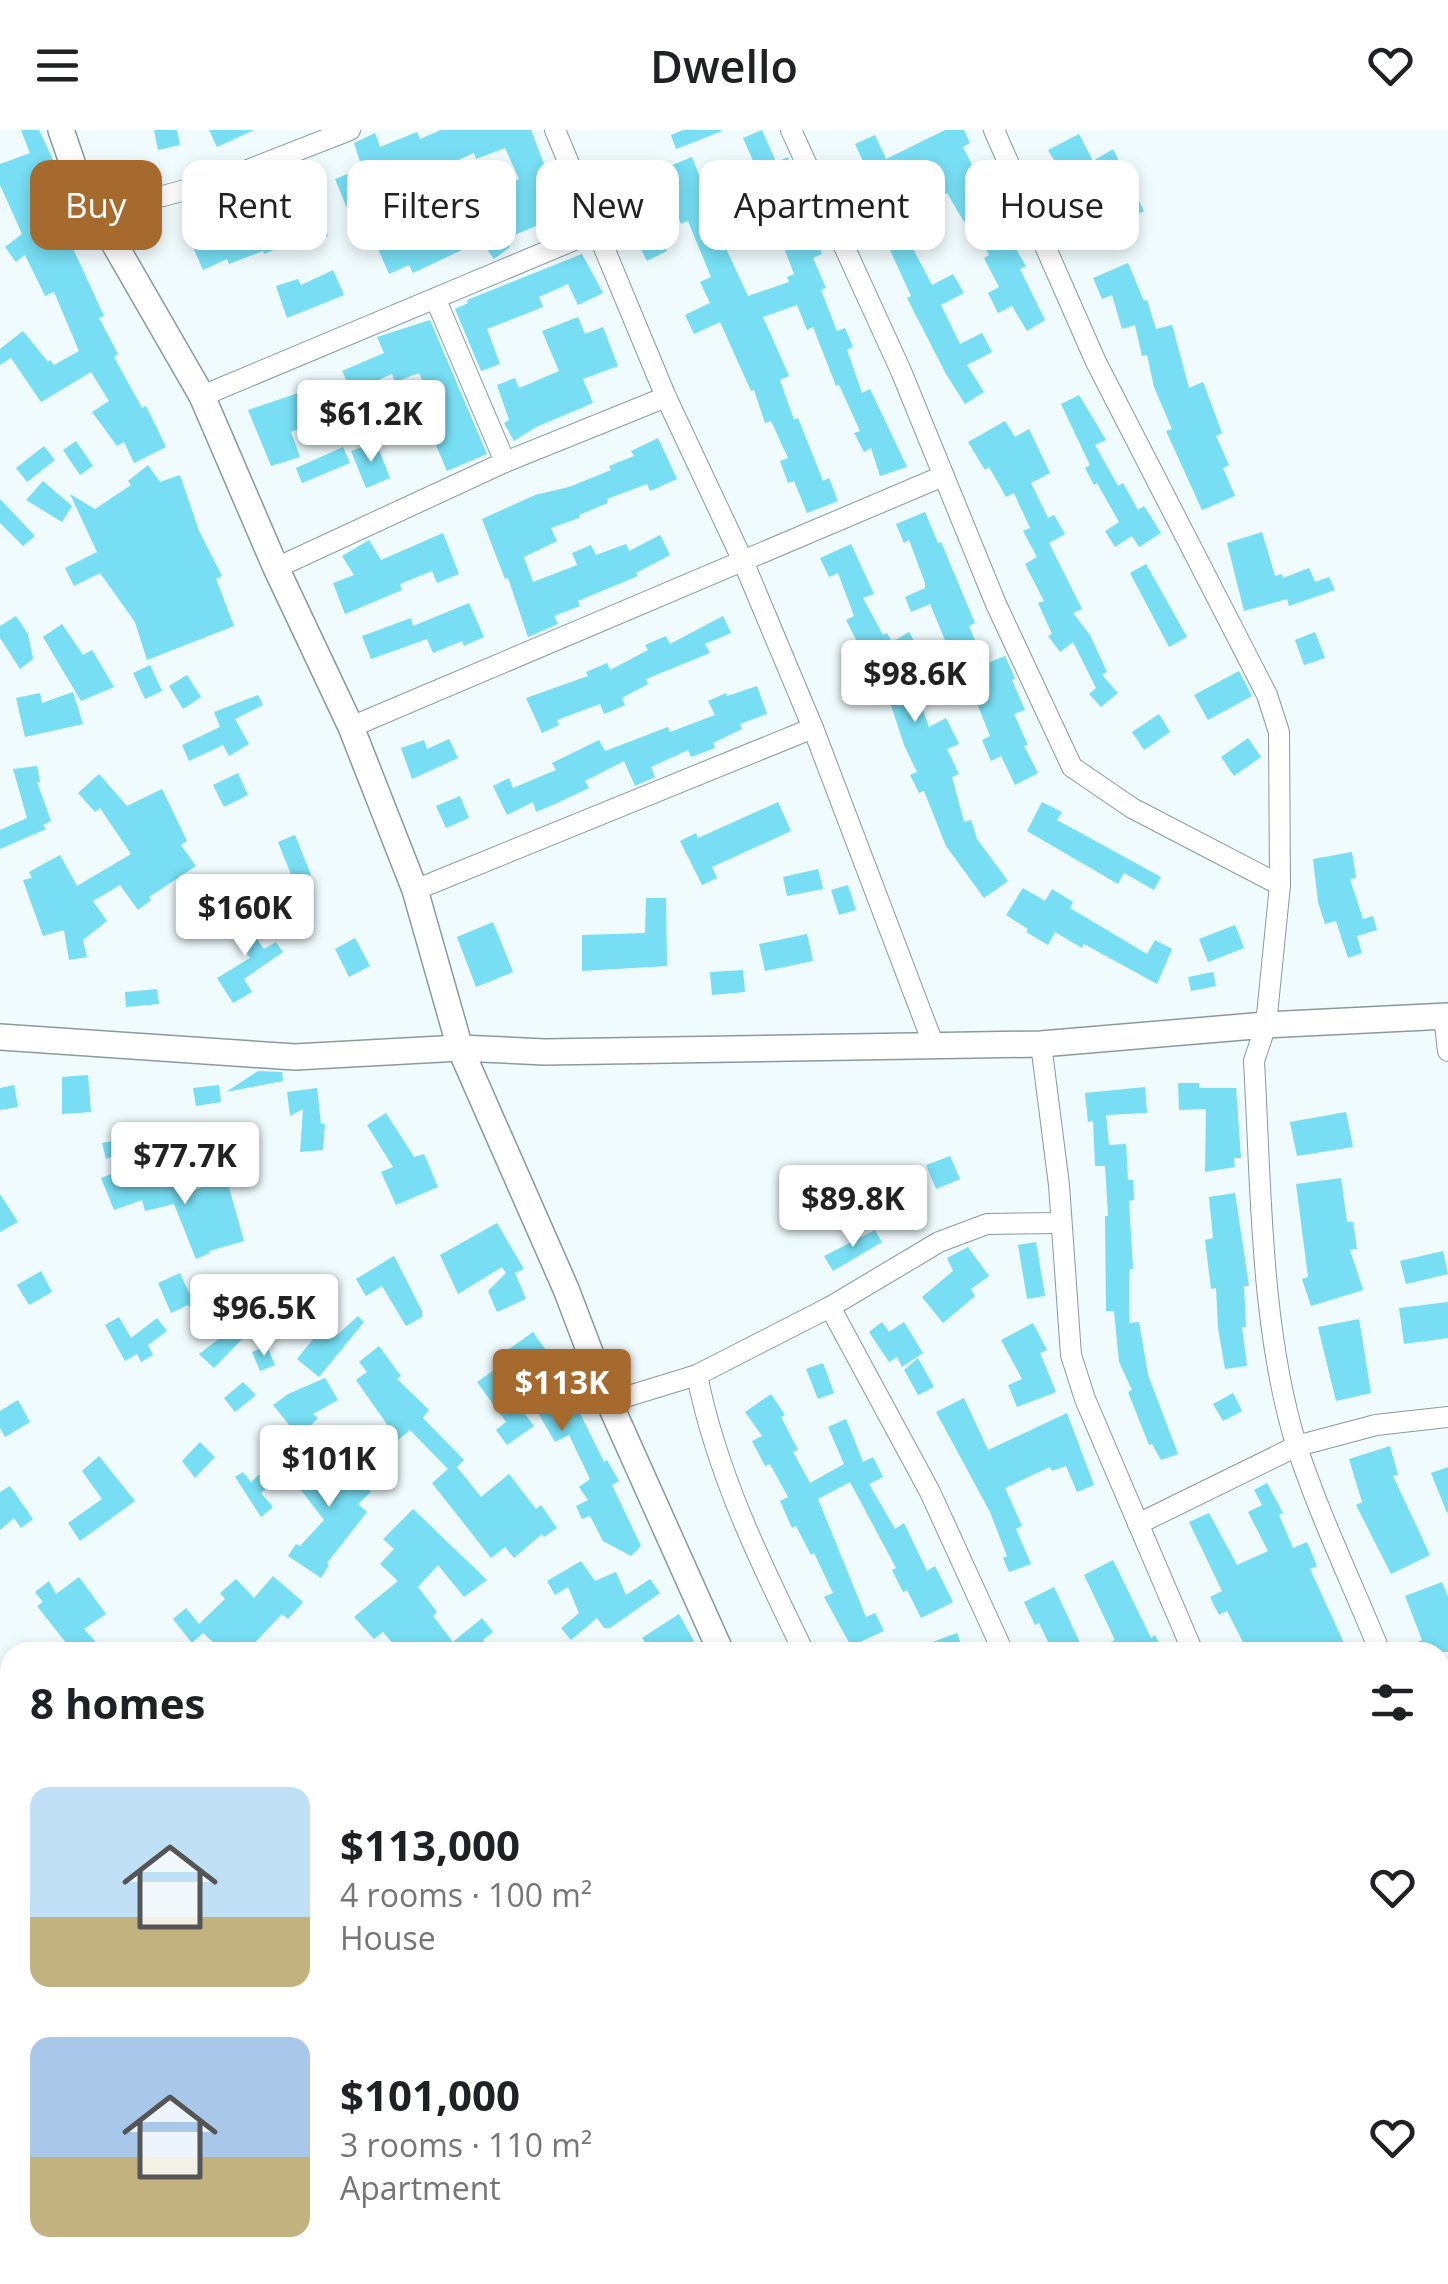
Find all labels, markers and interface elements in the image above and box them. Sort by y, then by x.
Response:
text: Dwello [650,35,798,96]
icon: menu [30,38,85,93]
icon: heart [1363,38,1418,93]
chip: Buy [30,160,162,250]
chip: Rent [182,160,327,250]
chip: Filters [347,160,516,250]
chip: New [536,160,679,250]
chip: Apartment [699,160,945,250]
chip: House [965,160,1139,250]
pin: $61.2K [290,380,452,465]
text: $61.2K [319,391,423,434]
pin: $98.6K [834,640,996,725]
text: $98.6K [863,651,967,694]
pin: $160K [175,874,315,959]
text: $160K [198,885,292,928]
pin: $77.7K [104,1122,266,1207]
text: $77.7K [133,1133,237,1176]
pin: $89.8K [772,1165,934,1250]
text: $89.8K [801,1176,905,1219]
pin: $96.5K [183,1274,345,1359]
text: $96.5K [212,1285,316,1328]
pin: $113K [492,1349,632,1434]
text: $113K [515,1360,609,1403]
pin: $101K [259,1425,399,1510]
text: $101K [282,1436,376,1479]
text: 8 homes [30,1674,205,1731]
icon: filters [1365,1675,1420,1730]
text: $113,000 [340,1816,520,1873]
icon: home [110,1827,230,1947]
icon: heart [1365,1860,1420,1915]
text: 4 rooms · 100 m² [340,1873,592,1916]
text: House [340,1916,436,1959]
text: $101,000 [340,2066,520,2123]
icon: home [110,2077,230,2197]
icon: heart [1365,2110,1420,2165]
text: 3 rooms · 110 m² [340,2123,592,2166]
text: Apartment [340,2166,501,2209]

